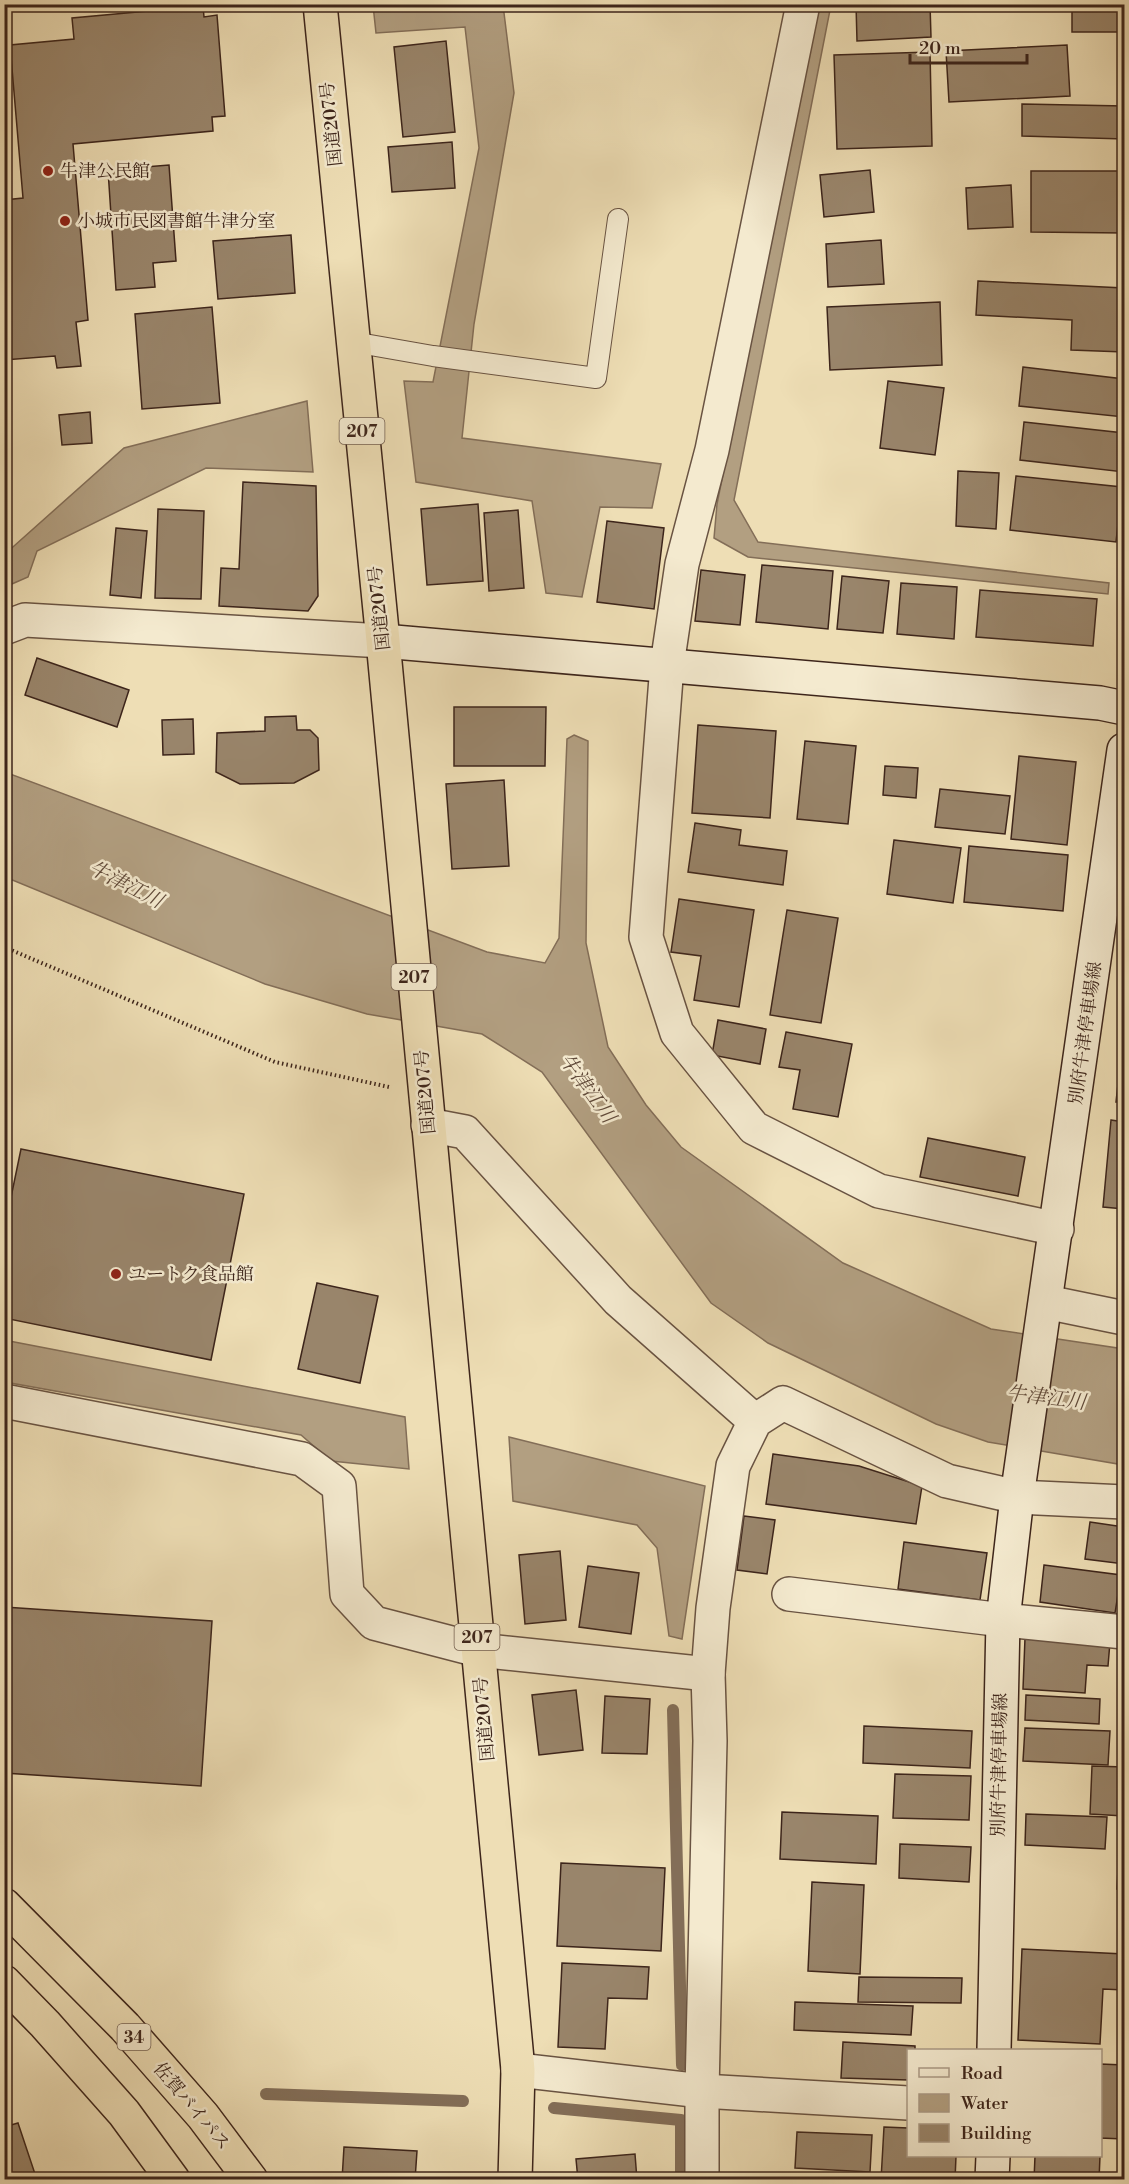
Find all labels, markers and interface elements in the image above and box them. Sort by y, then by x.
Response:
scale bar [910,27,1027,65]
text: 20 m [919,37,961,60]
street label: 国道207号 [316,80,347,167]
place label: 牛津公民館 [60,160,150,183]
marker: 牛津公民館 [41,164,55,178]
place label: 小城市民図書館牛津分室 [77,210,275,233]
marker: 小城市民図書館牛津分室 [58,214,72,228]
road number: 207 [340,418,385,444]
street label: 国道207号 [364,564,395,651]
water label: 牛津江川 [84,856,168,916]
street label: 別府牛津停車場線 [1064,960,1107,1106]
road number: 207 [392,964,436,990]
street label: 国道207号 [410,1049,441,1135]
water label: 牛津江川 [553,1049,622,1130]
place label: ユートク食品館 [128,1263,254,1286]
marker: ユートク食品館 [109,1267,123,1281]
water label: 牛津江川 [1005,1381,1089,1416]
road number: 207 [454,1624,500,1650]
street label: 国道207号 [469,1676,500,1762]
street label: 別府牛津停車場線 [987,1693,1012,1837]
road number: 34 [118,2024,150,2050]
legend [907,2049,1102,2157]
street label: 佐賀バイパス [148,2058,235,2155]
text: Road [961,2062,1004,2085]
text: Water [960,2092,1009,2115]
text: Building [960,2122,1032,2145]

